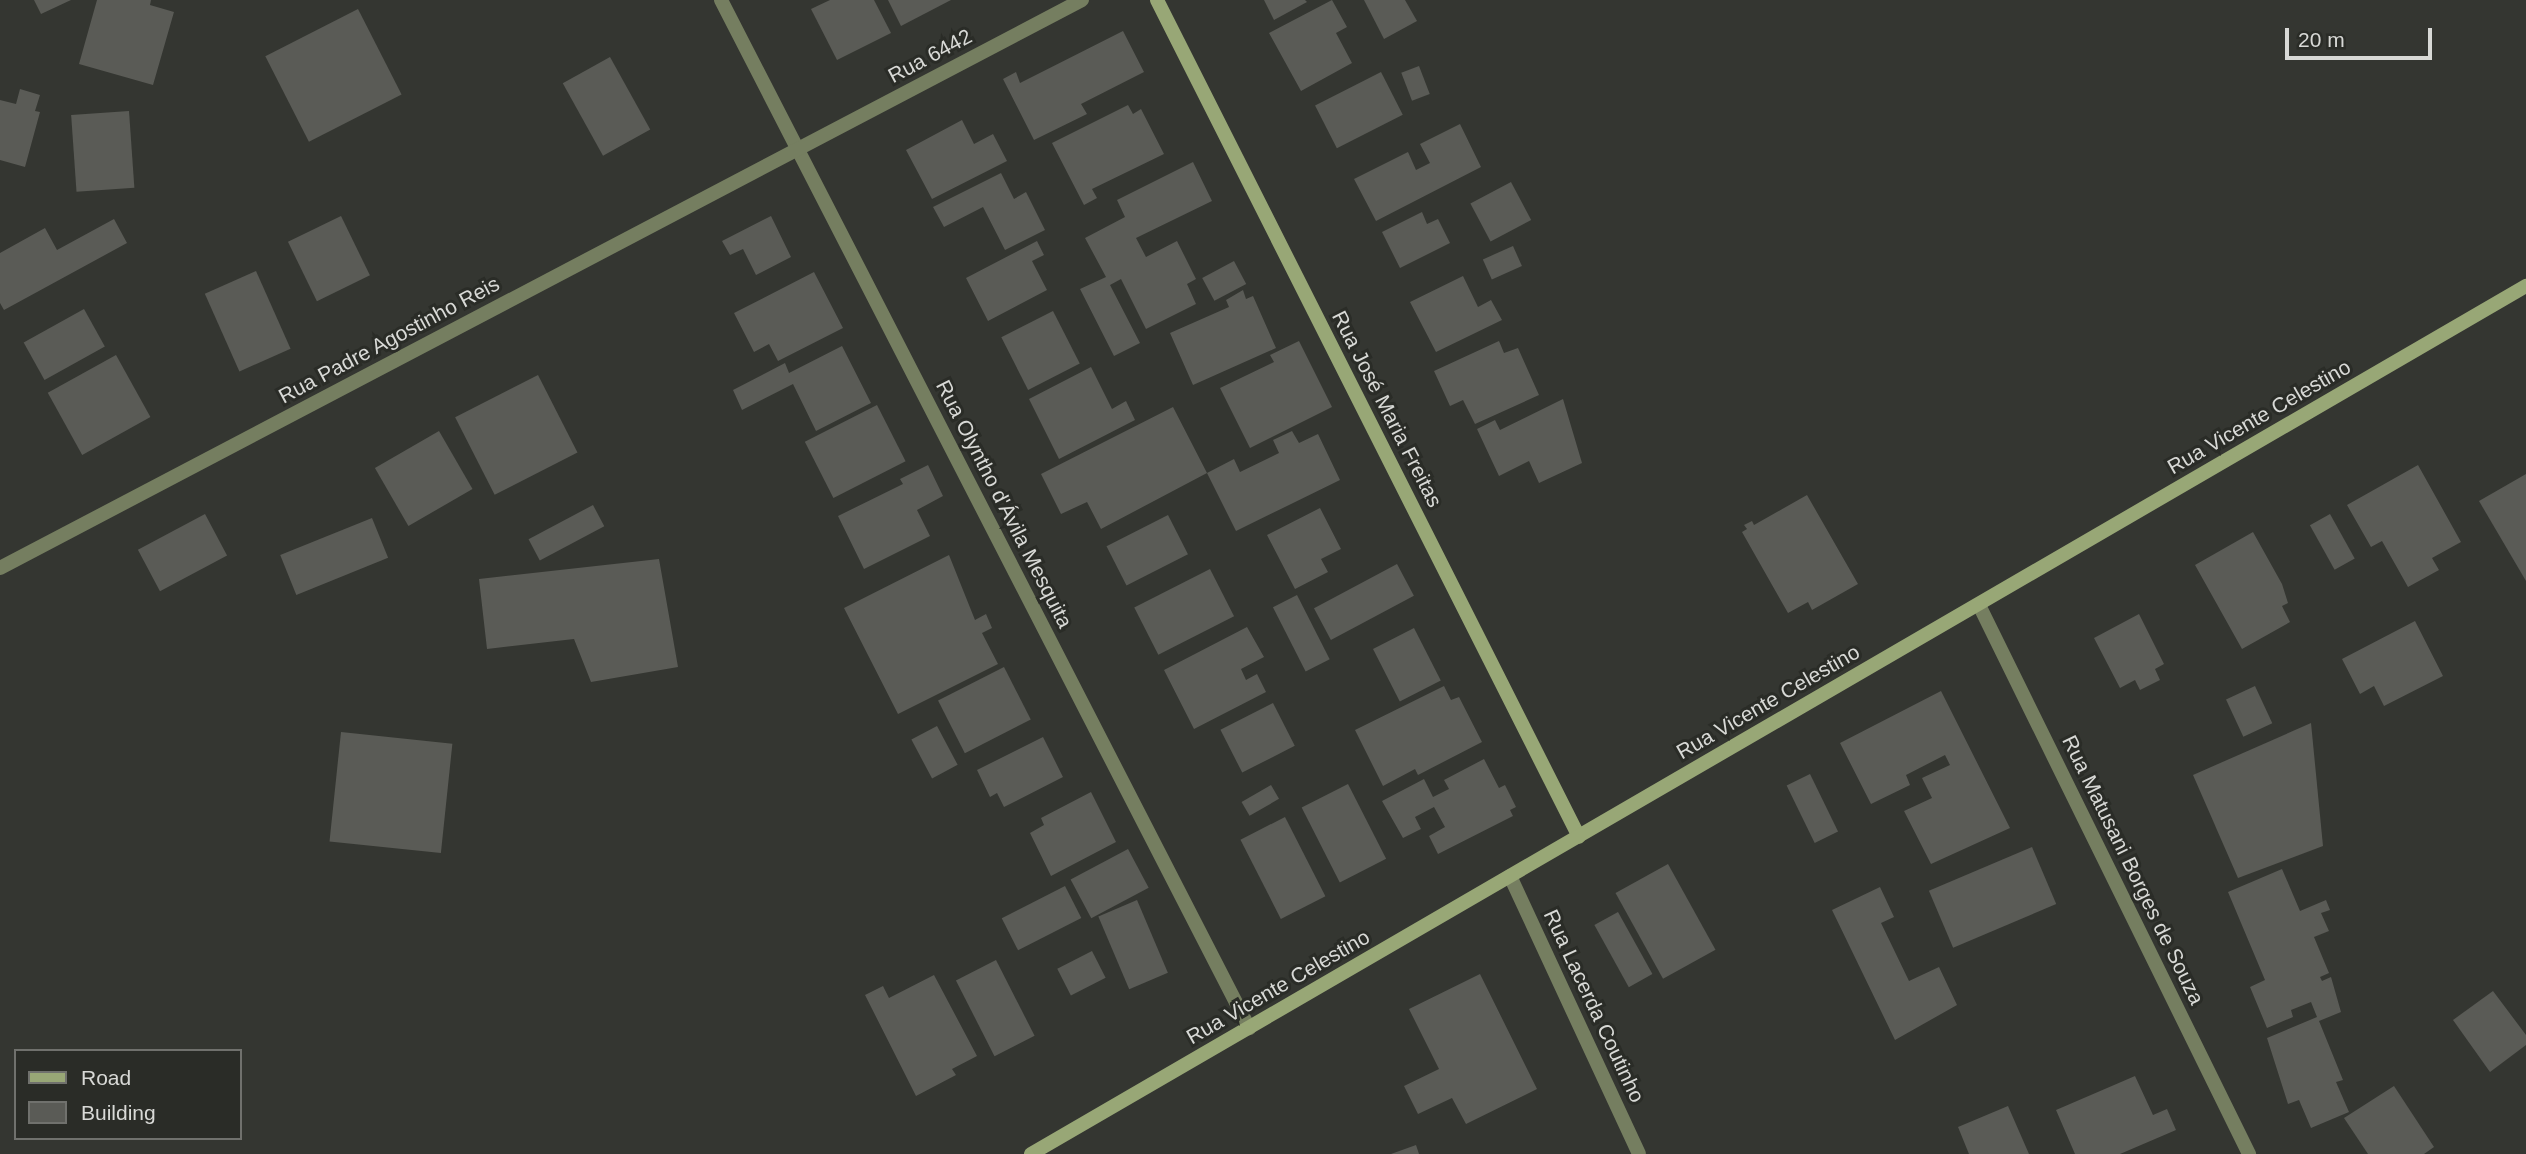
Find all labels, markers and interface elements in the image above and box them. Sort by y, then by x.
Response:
scale bar [2288,14,2435,58]
street label: Rua 6442 [884,23,976,89]
text: 20 m [2298,28,2345,51]
street label: Rua Padre Agostinho Reis [274,271,504,409]
street label: Rua José Maria Freitas [1326,307,1448,511]
street label: Rua Vicente Celestino [2163,354,2355,480]
street label: Rua Olyntho d'Ávila Mesquita [930,376,1078,632]
street label: Rua Vicente Celestino [1672,639,1864,765]
street label: Rua Matusani Borges de Souza [2057,731,2209,1009]
street label: Rua Lacerda Coutinho [1538,905,1650,1107]
street label: Rua Vicente Celestino [1182,924,1374,1050]
legend [14,1049,242,1140]
text: Road [81,1066,131,1089]
text: Building [81,1101,156,1124]

